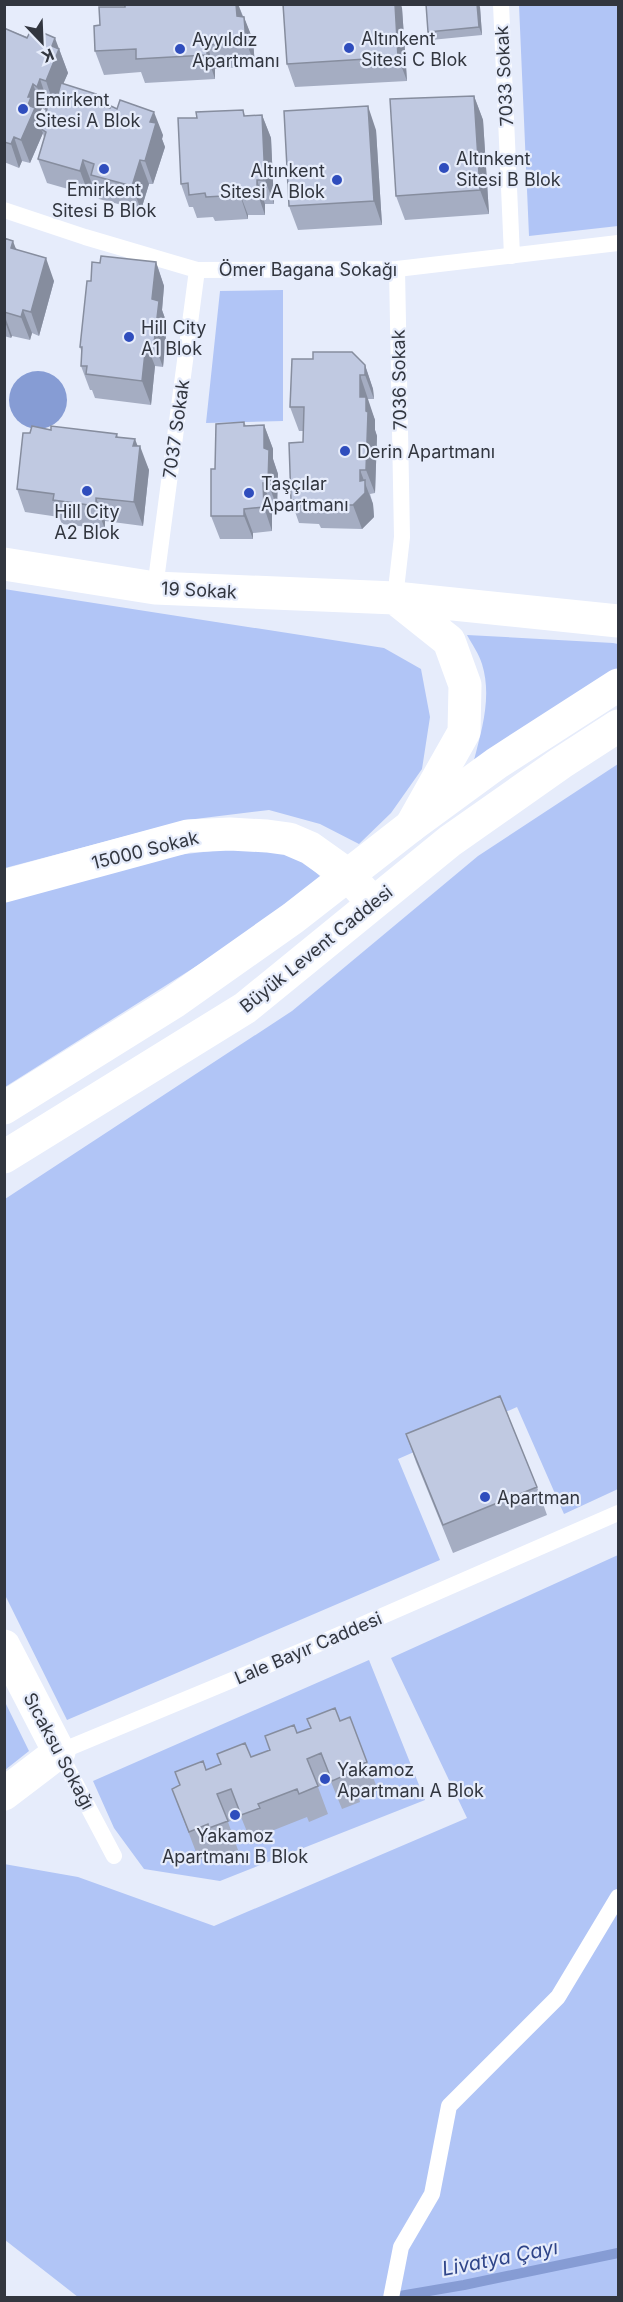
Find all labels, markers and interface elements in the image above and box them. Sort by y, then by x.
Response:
north arrow [12,12,72,72]
street label: 7033 Sokak [491,25,517,127]
place label: Altınkent Sitesi C Blok [361,28,467,70]
place label: Ayyıldız Apartmanı [192,29,280,71]
marker: Altınkent Sitesi C Blok [342,41,356,55]
marker: Ayyıldız Apartmanı [173,42,187,56]
text: K [38,44,57,67]
place label: Emirkent Sitesi A Blok [35,89,140,131]
marker: Emirkent Sitesi A Blok [16,102,30,116]
place label: Altınkent Sitesi B Blok [456,148,561,190]
place label: Altınkent Sitesi A Blok [220,160,325,202]
marker: Altınkent Sitesi B Blok [437,161,451,175]
marker: Emirkent Sitesi B Blok [97,162,111,176]
marker: Altınkent Sitesi A Blok [330,173,344,187]
place label: Emirkent Sitesi B Blok [52,179,156,221]
street label: Ömer Bagana Sokağı [219,258,397,280]
place label: Hill City A1 Blok [141,317,206,359]
street label: 7036 Sokak [388,329,410,431]
marker: Hill City A1 Blok [122,330,136,344]
street label: 7037 Sokak [159,378,193,480]
place label: Derin Apartmanı [357,441,495,462]
marker: Derin Apartmanı [338,444,352,458]
place label: Taşçılar Apartmanı [261,473,349,515]
marker: Hill City A2 Blok [80,484,94,498]
marker: Taşçılar Apartmanı [242,486,256,500]
place label: Hill City A2 Blok [54,501,120,543]
street label: 19 Sokak [161,578,237,602]
street label: 15000 Sokak [89,827,201,873]
street label: Büyük Levent Caddesi [236,881,396,1017]
place label: Apartman [497,1487,580,1508]
marker: Apartman [478,1490,492,1504]
street label: Lale Bayır Caddesi [231,1608,385,1688]
street label: Sıcaksu Sokağı [19,1689,99,1813]
place label: Yakamoz Apartmanı A Blok [337,1759,484,1801]
marker: Yakamoz Apartmanı A Blok [318,1772,332,1786]
marker: Yakamoz Apartmanı B Blok [228,1808,242,1822]
place label: Yakamoz Apartmanı B Blok [162,1825,308,1867]
water label: Livatya Çayı [440,2235,560,2281]

